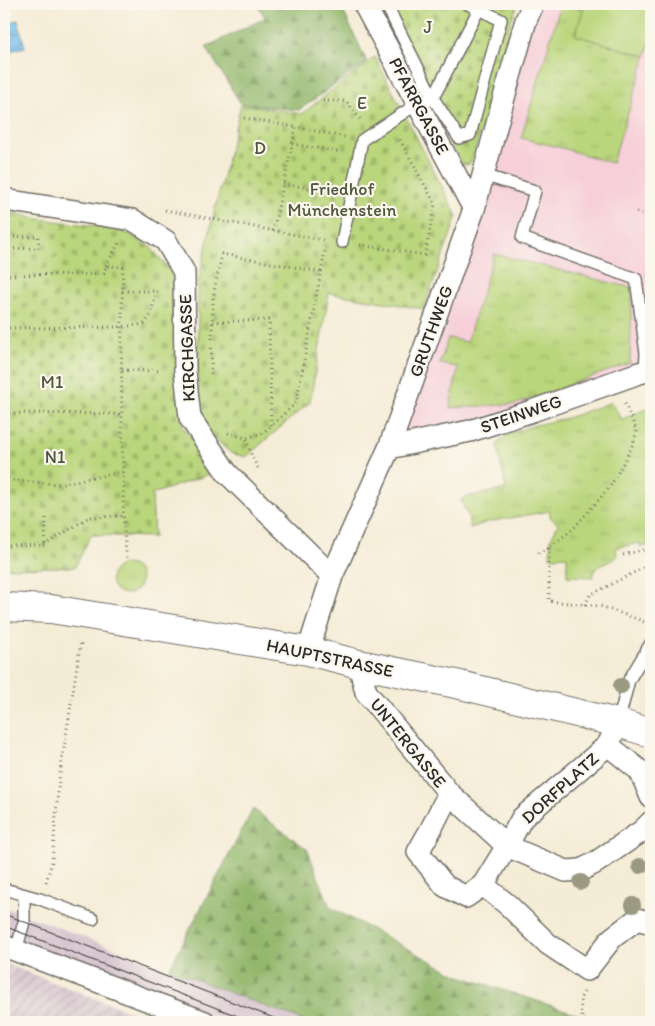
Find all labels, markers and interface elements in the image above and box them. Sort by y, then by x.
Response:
park label: J [424,16,433,38]
street label: PFARRGASSE [384,53,454,159]
park label: E [357,92,367,114]
park label: D [254,137,266,159]
park label: Friedhof Münchenstein [288,178,396,221]
street label: GRUTHWEG [404,282,458,380]
street label: KIRCHGASSE [174,294,200,402]
park label: M1 [41,371,63,393]
street label: STEINWEG [477,390,565,438]
park label: N1 [45,446,65,468]
street label: HAUPTSTRASSE [264,634,396,682]
street label: UNTERGASSE [365,694,451,793]
street label: DORFPLATZ [517,748,603,828]

